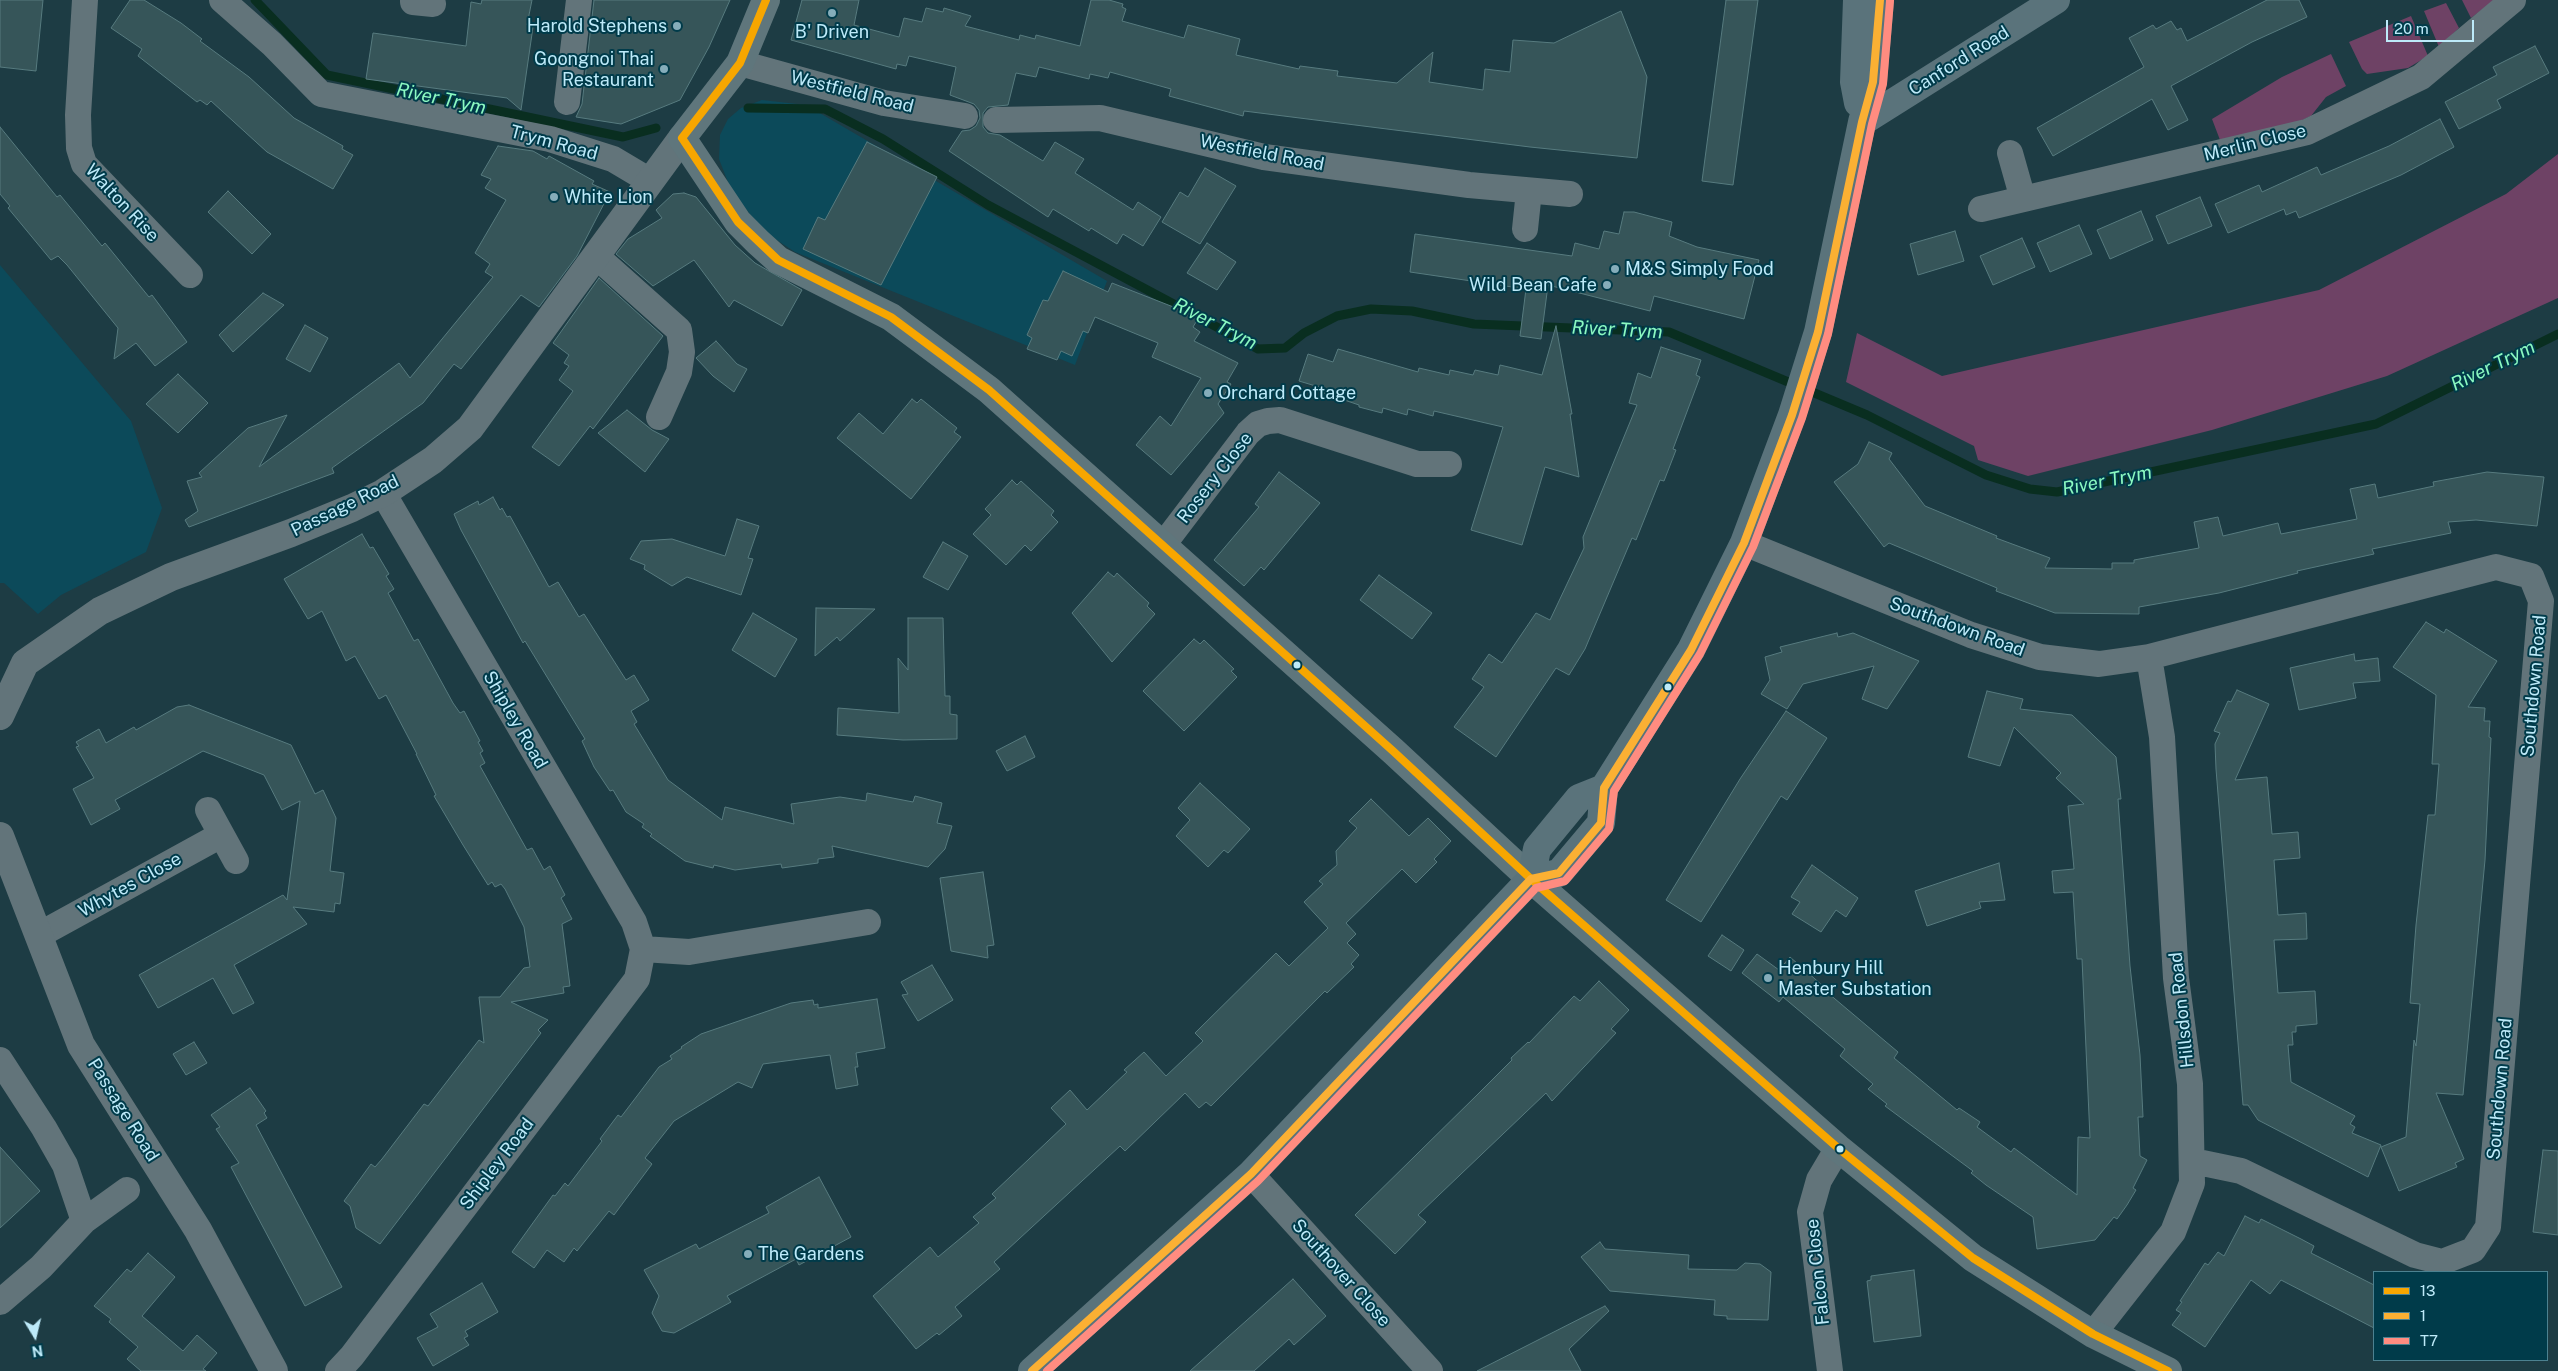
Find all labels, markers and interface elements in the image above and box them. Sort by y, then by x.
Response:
marker: B' Driven [826,7,838,19]
scale bar [2388,10,2476,42]
place label: Harold Stephens [527,15,667,37]
marker: Harold Stephens [671,20,683,32]
text: 20 m [2394,20,2429,37]
place label: B' Driven [795,21,869,43]
street label: Canford Road [1905,22,2013,100]
place label: Goongnoi Thai Restaurant [534,48,654,90]
marker: Goongnoi Thai Restaurant [658,63,670,75]
street label: Westfield Road [788,66,916,118]
water label: River Trym [394,78,488,120]
street label: Merlin Close [2202,120,2308,166]
street label: Trym Road [508,121,600,165]
street label: Westfield Road [1198,130,1326,176]
street label: Walton Rise [80,160,164,246]
place label: White Lion [564,186,653,208]
marker: White Lion [548,191,560,203]
place label: M&S Simply Food [1625,258,1774,280]
marker: M&S Simply Food [1609,263,1621,275]
place label: Wild Bean Cafe [1469,274,1597,296]
marker: Wild Bean Cafe [1601,279,1613,291]
water label: River Trym [1169,293,1261,355]
water label: River Trym [1571,316,1663,344]
water label: River Trym [2447,336,2539,396]
place label: Orchard Cottage [1218,382,1356,404]
marker: Orchard Cottage [1202,387,1214,399]
street label: Rosery Close [1173,428,1257,528]
water label: River Trym [2060,461,2154,501]
street label: Passage Road [287,471,403,541]
street label: Southdown Road [1886,593,2028,661]
street label: Southdown Road [2517,614,2551,758]
unlabelled marker [1292,660,1302,670]
street label: Shipley Road [478,667,552,773]
unlabelled marker [1663,682,1673,692]
street label: Whytes Close [75,848,185,922]
street label: Hillsdon Road [2165,951,2199,1069]
place label: Henbury Hill Master Substation [1778,957,1932,1000]
marker: Henbury Hill Master Substation [1762,972,1774,984]
street label: Southdown Road [2483,1017,2517,1161]
street label: Passage Road [83,1054,163,1166]
street label: Shipley Road [455,1114,539,1214]
unlabelled marker [1835,1144,1845,1154]
street label: Southover Close [1287,1215,1395,1331]
street label: Falcon Close [1802,1218,1834,1326]
place label: The Gardens [758,1243,864,1265]
marker: The Gardens [742,1248,754,1260]
legend [2373,1271,2548,1361]
text: 13 [2420,1282,2436,1299]
text: 1 [2420,1307,2426,1324]
north arrow [10,1311,60,1361]
text: T7 [2420,1332,2438,1349]
text: N [31,1342,44,1360]

